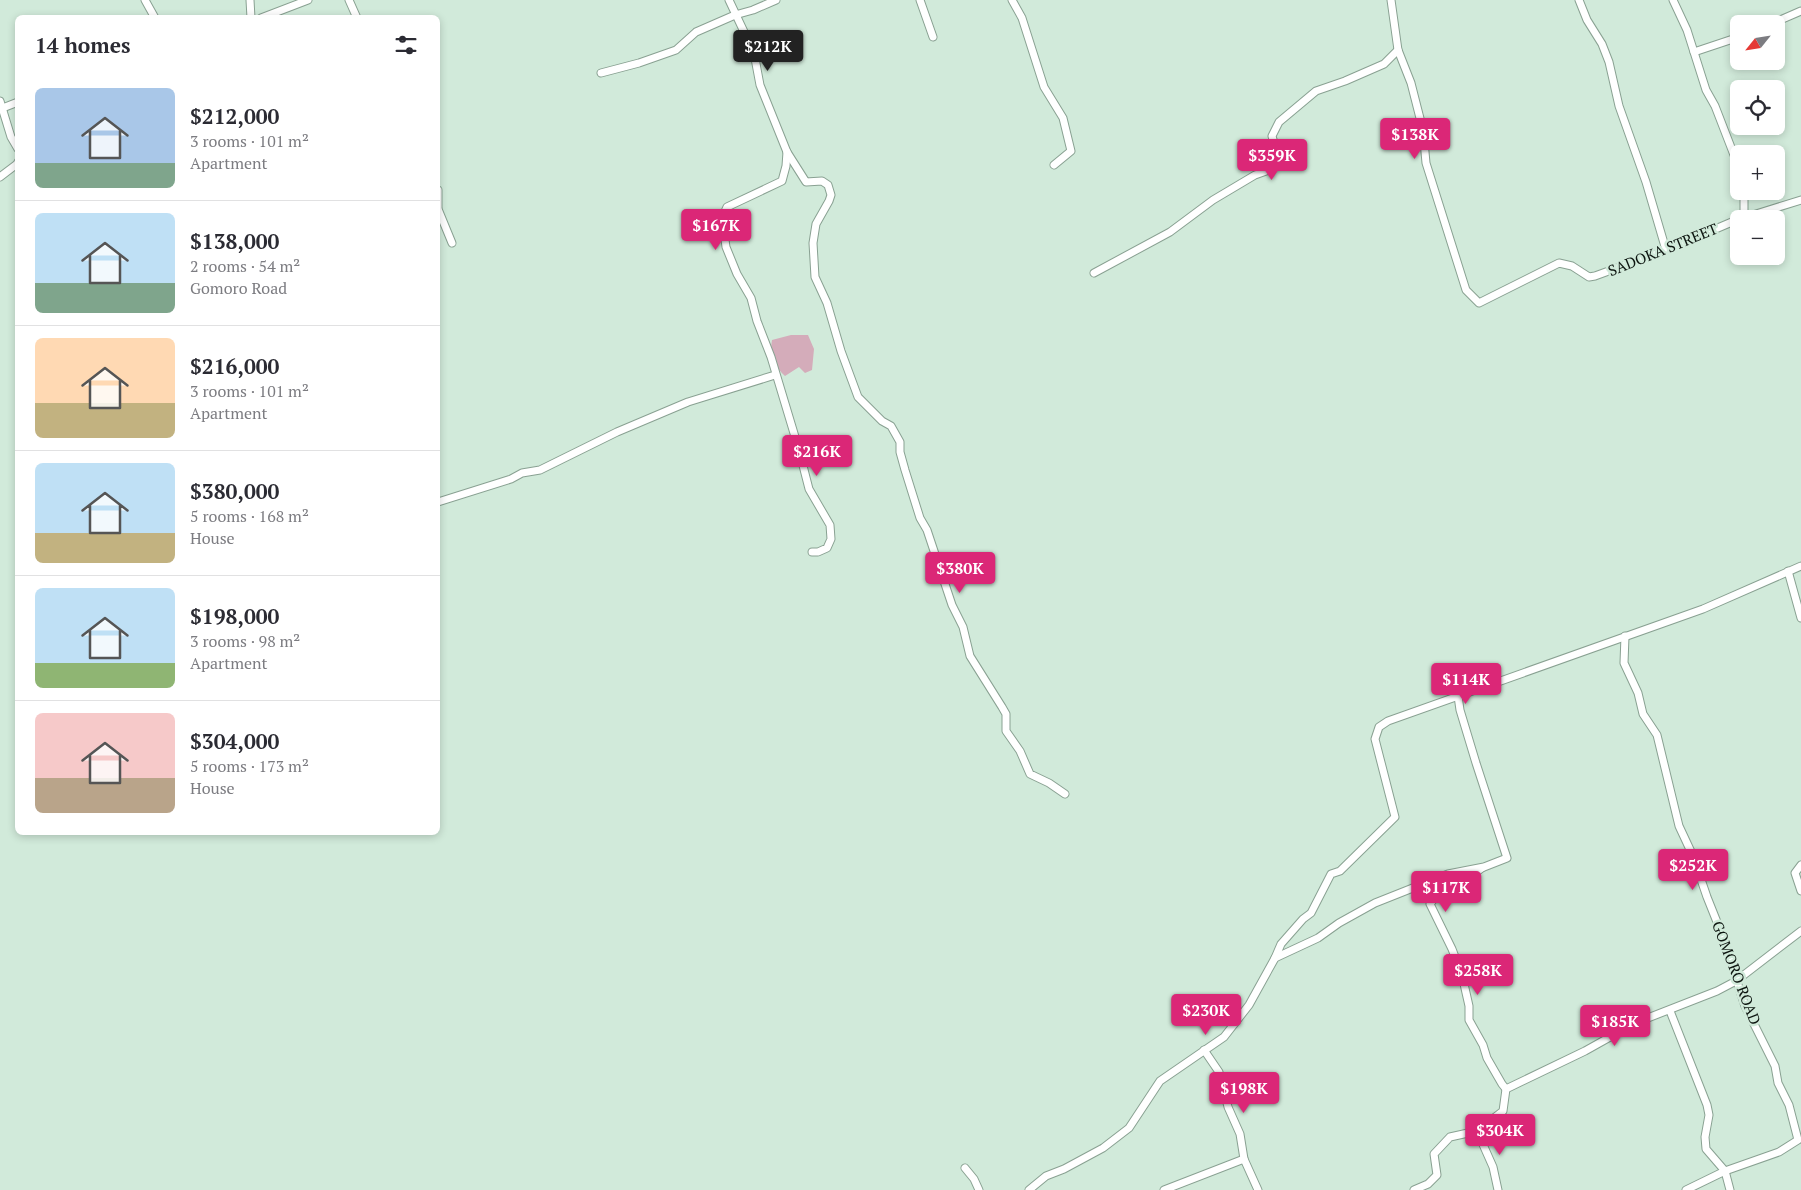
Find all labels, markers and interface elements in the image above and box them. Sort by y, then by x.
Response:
north arrow [1730,15,1785,70]
map controls [1730,15,1785,265]
pin: $212K [733,30,803,72]
text: 14 homes [35,31,131,59]
icon: filters [392,31,420,59]
text: $212K [744,35,792,57]
button: locate [1730,80,1785,135]
text: $212,000 [190,102,279,130]
icon: home [75,108,135,168]
pin: $138K [1380,118,1450,160]
text: $138K [1391,123,1439,145]
text: 3 rooms · 101 m² [190,130,309,152]
pin: $359K [1237,138,1307,181]
text: $359K [1248,144,1296,166]
button: + [1730,145,1785,200]
text: Apartment [190,152,267,174]
pin: $167K [681,208,751,251]
button: − [1730,210,1785,265]
text: $167K [692,214,740,236]
street label: SADOKA STREET [1605,218,1720,280]
text: $138,000 [190,227,279,255]
icon: home [75,233,135,293]
text: 2 rooms · 54 m² [190,255,300,277]
text: Gomoro Road [190,277,287,299]
text: $216,000 [190,352,279,380]
icon: home [75,358,135,418]
text: 3 rooms · 101 m² [190,380,309,402]
text: Apartment [190,402,267,424]
pin: $216K [782,434,852,477]
text: $216K [793,440,841,462]
text: $380,000 [190,477,279,505]
icon: home [75,483,135,543]
text: 5 rooms · 168 m² [190,505,309,527]
text: House [190,527,235,549]
pin: $380K [925,552,995,594]
text: $380K [936,557,984,579]
text: $198,000 [190,602,279,630]
icon: home [75,608,135,668]
text: 3 rooms · 98 m² [190,630,300,652]
text: Apartment [190,652,267,674]
pin: $114K [1431,662,1501,705]
text: $114K [1442,668,1490,690]
text: $304,000 [190,727,279,755]
icon: home [75,733,135,793]
text: 5 rooms · 173 m² [190,755,309,777]
text: House [190,777,235,799]
pin: $252K [1658,848,1728,891]
text: $252K [1669,854,1717,876]
pin: $117K [1411,870,1481,913]
text: $117K [1422,876,1470,898]
street label: GOMORO ROAD [1708,918,1766,1027]
pin: $258K [1443,954,1513,996]
text: $258K [1454,959,1502,981]
pin: $230K [1171,994,1241,1036]
text: $230K [1182,999,1230,1021]
pin: $185K [1580,1004,1650,1047]
text: $185K [1591,1010,1639,1032]
pin: $198K [1209,1072,1279,1114]
text: $198K [1220,1077,1268,1099]
pin: $304K [1465,1114,1535,1156]
text: $304K [1476,1119,1524,1141]

